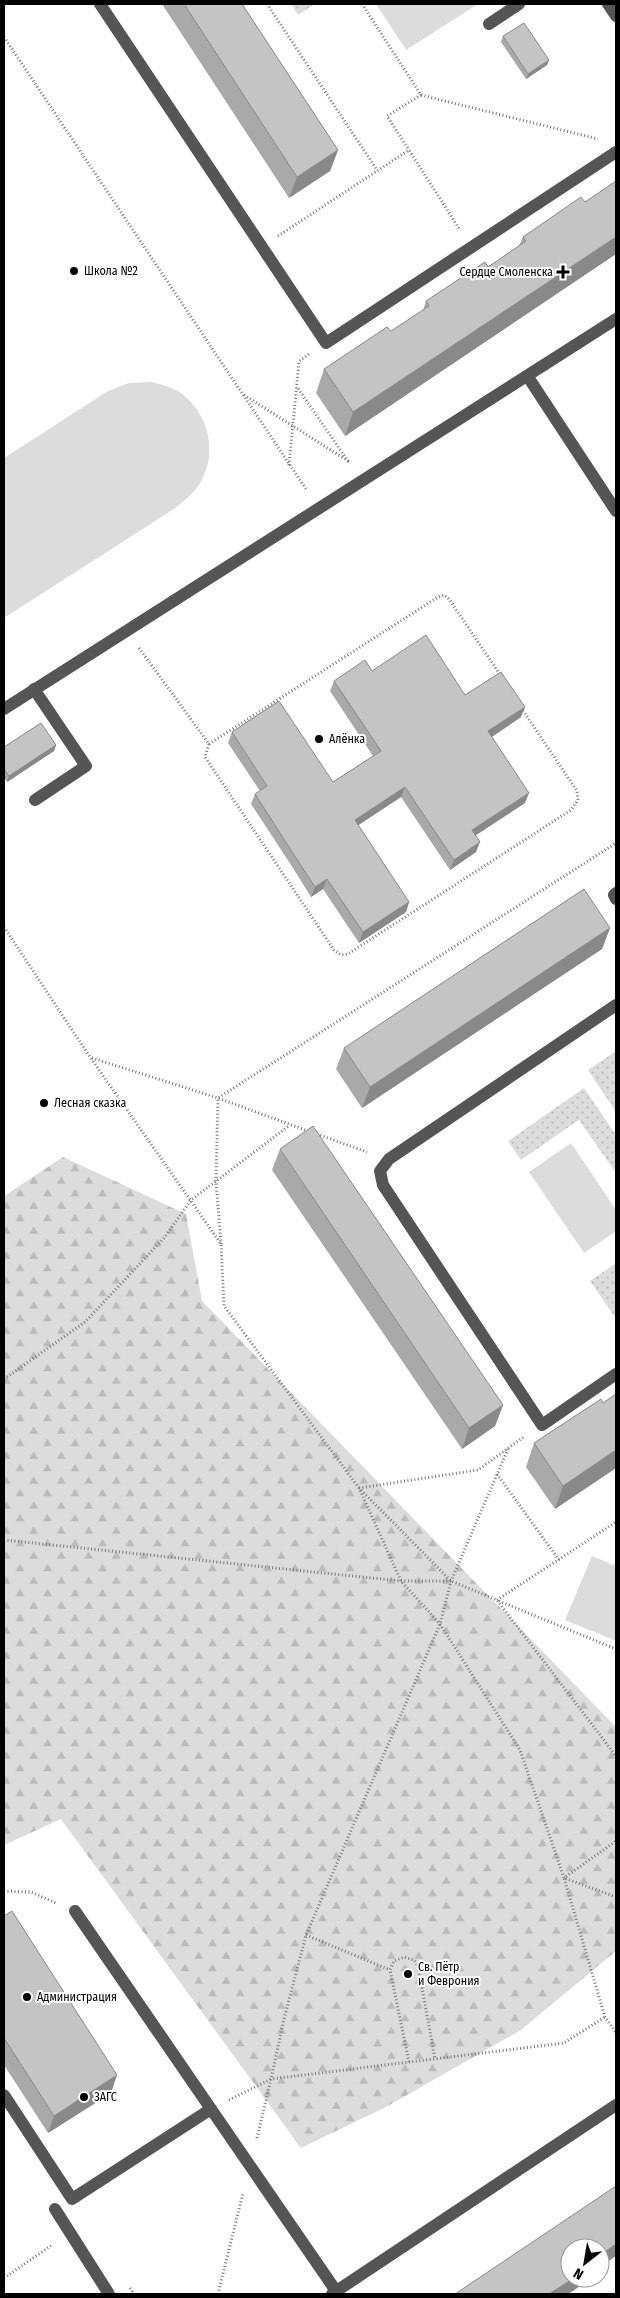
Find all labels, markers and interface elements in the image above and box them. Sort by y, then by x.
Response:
place label: Школа №2 [84,264,138,278]
marker: Школа №2 [68,265,80,277]
place label: Сердце Смоленска [459,265,553,279]
marker: Сердце Смоленска [557,266,569,278]
place label: Алёнка [329,732,365,746]
marker: Алёнка [313,733,325,745]
place label: Лесная сказка [54,1096,126,1110]
marker: Лесная сказка [38,1097,50,1109]
place label: Св. Пётр и Феврония [418,1960,480,1988]
marker: Св. Пётр и Феврония [402,1968,414,1980]
place label: Администрация [37,1990,117,2004]
marker: Администрация [21,1991,33,2003]
place label: ЗАГС [94,2090,117,2104]
marker: ЗАГС [78,2091,90,2103]
north arrow [560,2238,610,2288]
text: N [571,2264,587,2283]

